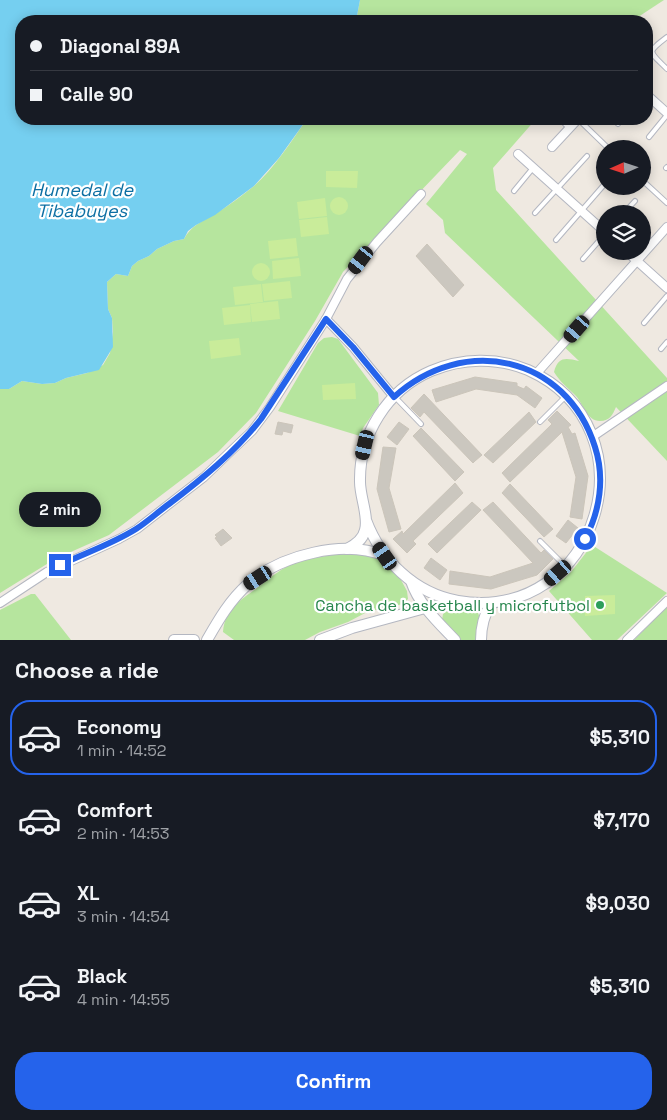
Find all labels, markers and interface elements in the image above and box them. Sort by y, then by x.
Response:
text: Diagonal 89A [60,34,180,59]
text: Calle 90 [60,82,133,107]
north arrow [596,140,651,195]
map controls [596,140,651,260]
water label: Humedal de Tibabuyes [31,178,134,222]
button: layers [596,205,651,260]
car [345,244,376,276]
car [561,313,592,345]
car [354,429,375,461]
callout: 2 min [19,492,101,528]
text: 2 min [39,499,81,520]
route start [574,528,596,550]
car [370,539,399,573]
route end [49,554,71,576]
car [541,557,574,589]
car [241,564,274,592]
place label: Cancha de basketball y microfutbol [315,595,590,616]
marker: Cancha de basketball y microfutbol [594,599,606,611]
text: Choose a ride [15,656,159,684]
icon: car [17,715,62,760]
text: Economy [77,715,161,740]
text: $5,310 [589,725,650,750]
text: 1 min · 14:52 [77,740,166,761]
icon: car [17,798,62,843]
text: Comfort [77,798,153,823]
text: $7,170 [593,808,650,833]
text: 2 min · 14:53 [77,823,169,844]
icon: car [17,881,62,926]
text: XL [77,881,100,906]
text: $9,030 [585,891,650,916]
text: 3 min · 14:54 [77,906,170,927]
icon: car [17,964,62,1009]
text: Black [77,964,127,989]
text: $5,310 [589,974,650,999]
text: 4 min · 14:55 [77,989,170,1010]
button: Confirm [15,1052,652,1110]

